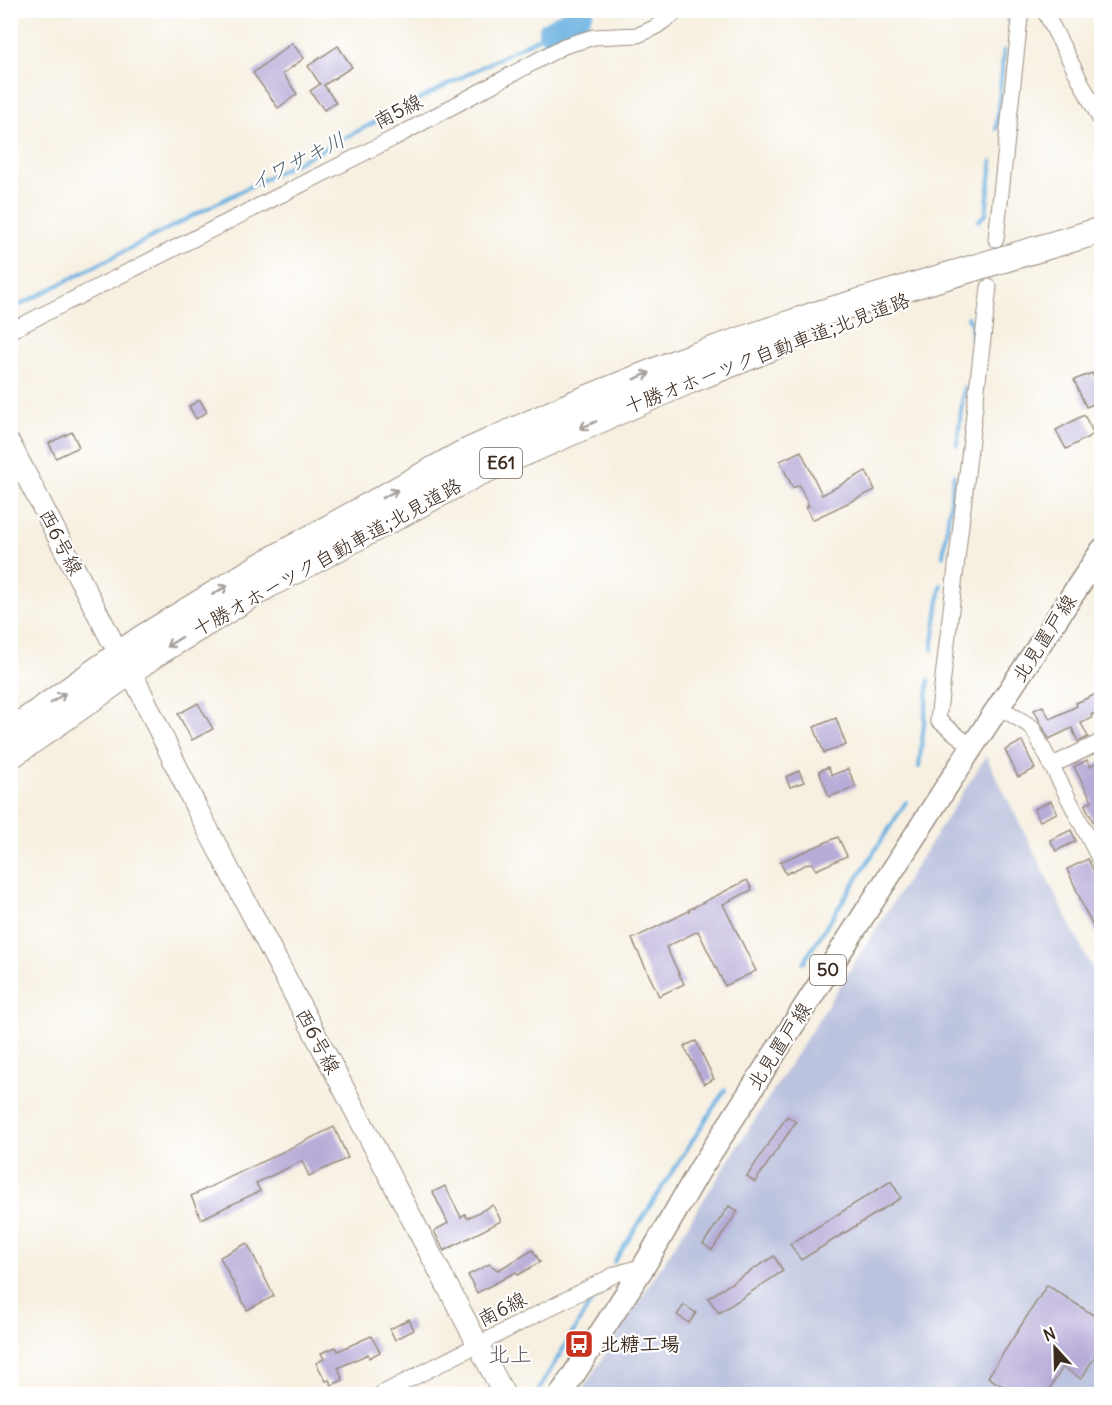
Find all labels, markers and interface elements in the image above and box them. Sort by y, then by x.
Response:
street label: 南5線 [369,88,426,133]
water label: イワサキ川 [244,126,350,197]
street label: 十勝オホーツク自動車道;北見道路 [620,286,913,419]
one-way arrow [632,370,651,381]
one-way arrow [579,420,597,431]
road number: E61 [480,448,522,478]
street label: 十勝オホーツク自動車道;北見道路 [188,472,466,641]
one-way arrow [381,488,398,500]
street label: 西6号線 [34,504,89,579]
one-way arrow [211,584,228,596]
street label: 北見置戸線 [1006,589,1081,686]
one-way arrow [166,637,183,649]
one-way arrow [49,692,66,704]
road number: 50 [810,955,846,985]
street label: 北見置戸線 [741,997,816,1094]
street label: 西6号線 [291,1003,346,1078]
street label: 南6線 [473,1286,530,1331]
north arrow [1025,1318,1085,1378]
text: N [1041,1323,1058,1345]
bus stop icon: 北糖工場 [563,1328,595,1360]
place label: 北糖工場 [600,1331,680,1356]
district label: 北上 [488,1340,532,1368]

